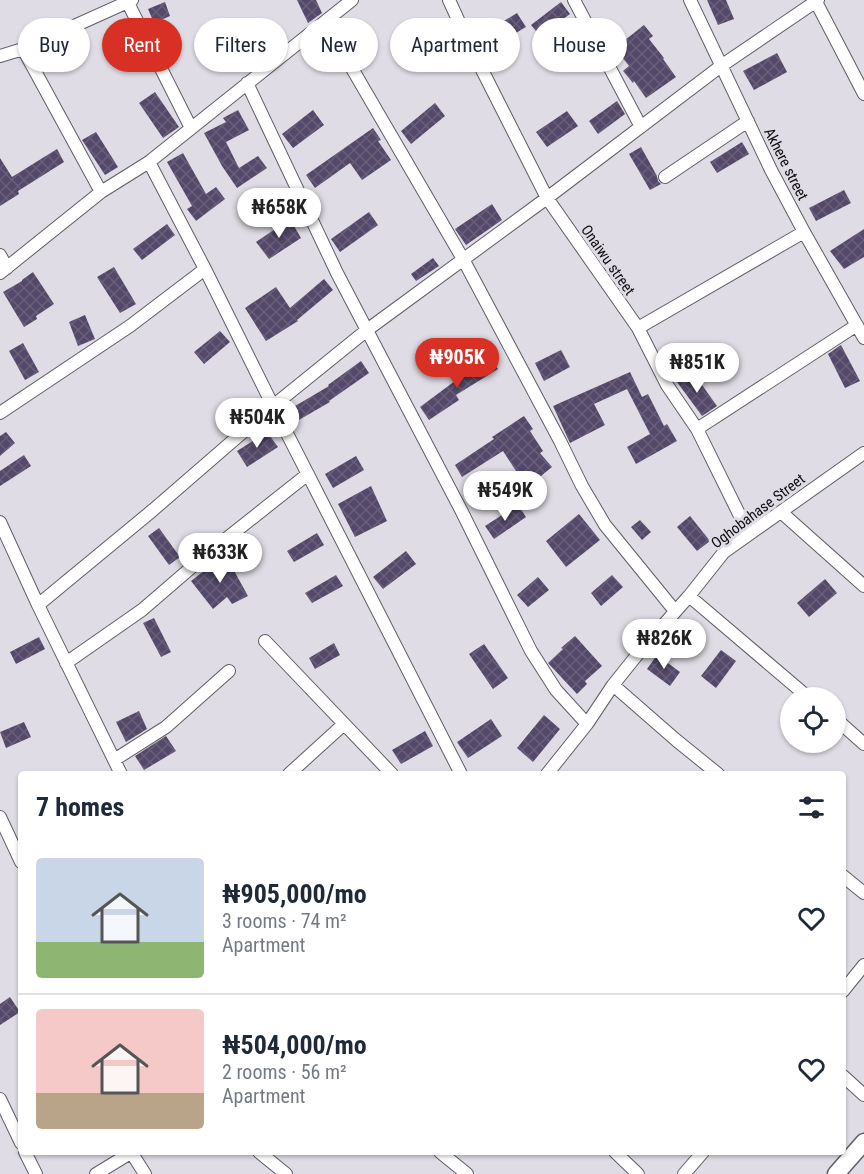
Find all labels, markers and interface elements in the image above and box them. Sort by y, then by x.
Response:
chip: Buy [18,18,90,72]
chip: Rent [102,18,182,72]
chip: Filters [194,18,288,72]
chip: New [300,18,378,72]
chip: Apartment [390,18,520,72]
chip: House [532,18,627,72]
street label: Akhere street [760,125,812,203]
pin: ₦658K [237,188,321,239]
text: ₦658K [251,195,307,219]
street label: Onaiwu street [577,221,639,299]
pin: ₦905K [415,338,499,389]
pin: ₦851K [655,343,739,394]
text: ₦905K [429,345,485,369]
text: ₦851K [669,350,725,374]
pin: ₦504K [215,398,299,449]
text: ₦504K [229,405,285,429]
street label: Oghobahase Street [708,470,808,552]
pin: ₦549K [463,471,547,522]
text: ₦549K [477,478,533,502]
pin: ₦633K [178,533,262,584]
text: ₦633K [192,540,248,564]
pin: ₦826K [622,619,706,670]
text: ₦826K [636,626,692,650]
map controls [780,687,846,753]
button: locate [780,687,846,753]
icon: filters [795,791,828,824]
text: 7 homes [36,792,124,822]
text: ₦905,000/mo [222,879,367,909]
icon: home [84,882,156,954]
icon: heart [795,902,828,935]
text: 3 rooms · 74 m² [222,909,347,933]
text: Apartment [222,933,306,957]
text: ₦504,000/mo [222,1030,367,1060]
icon: home [84,1033,156,1105]
icon: heart [795,1053,828,1086]
text: 2 rooms · 56 m² [222,1060,347,1084]
text: Apartment [222,1084,306,1108]

